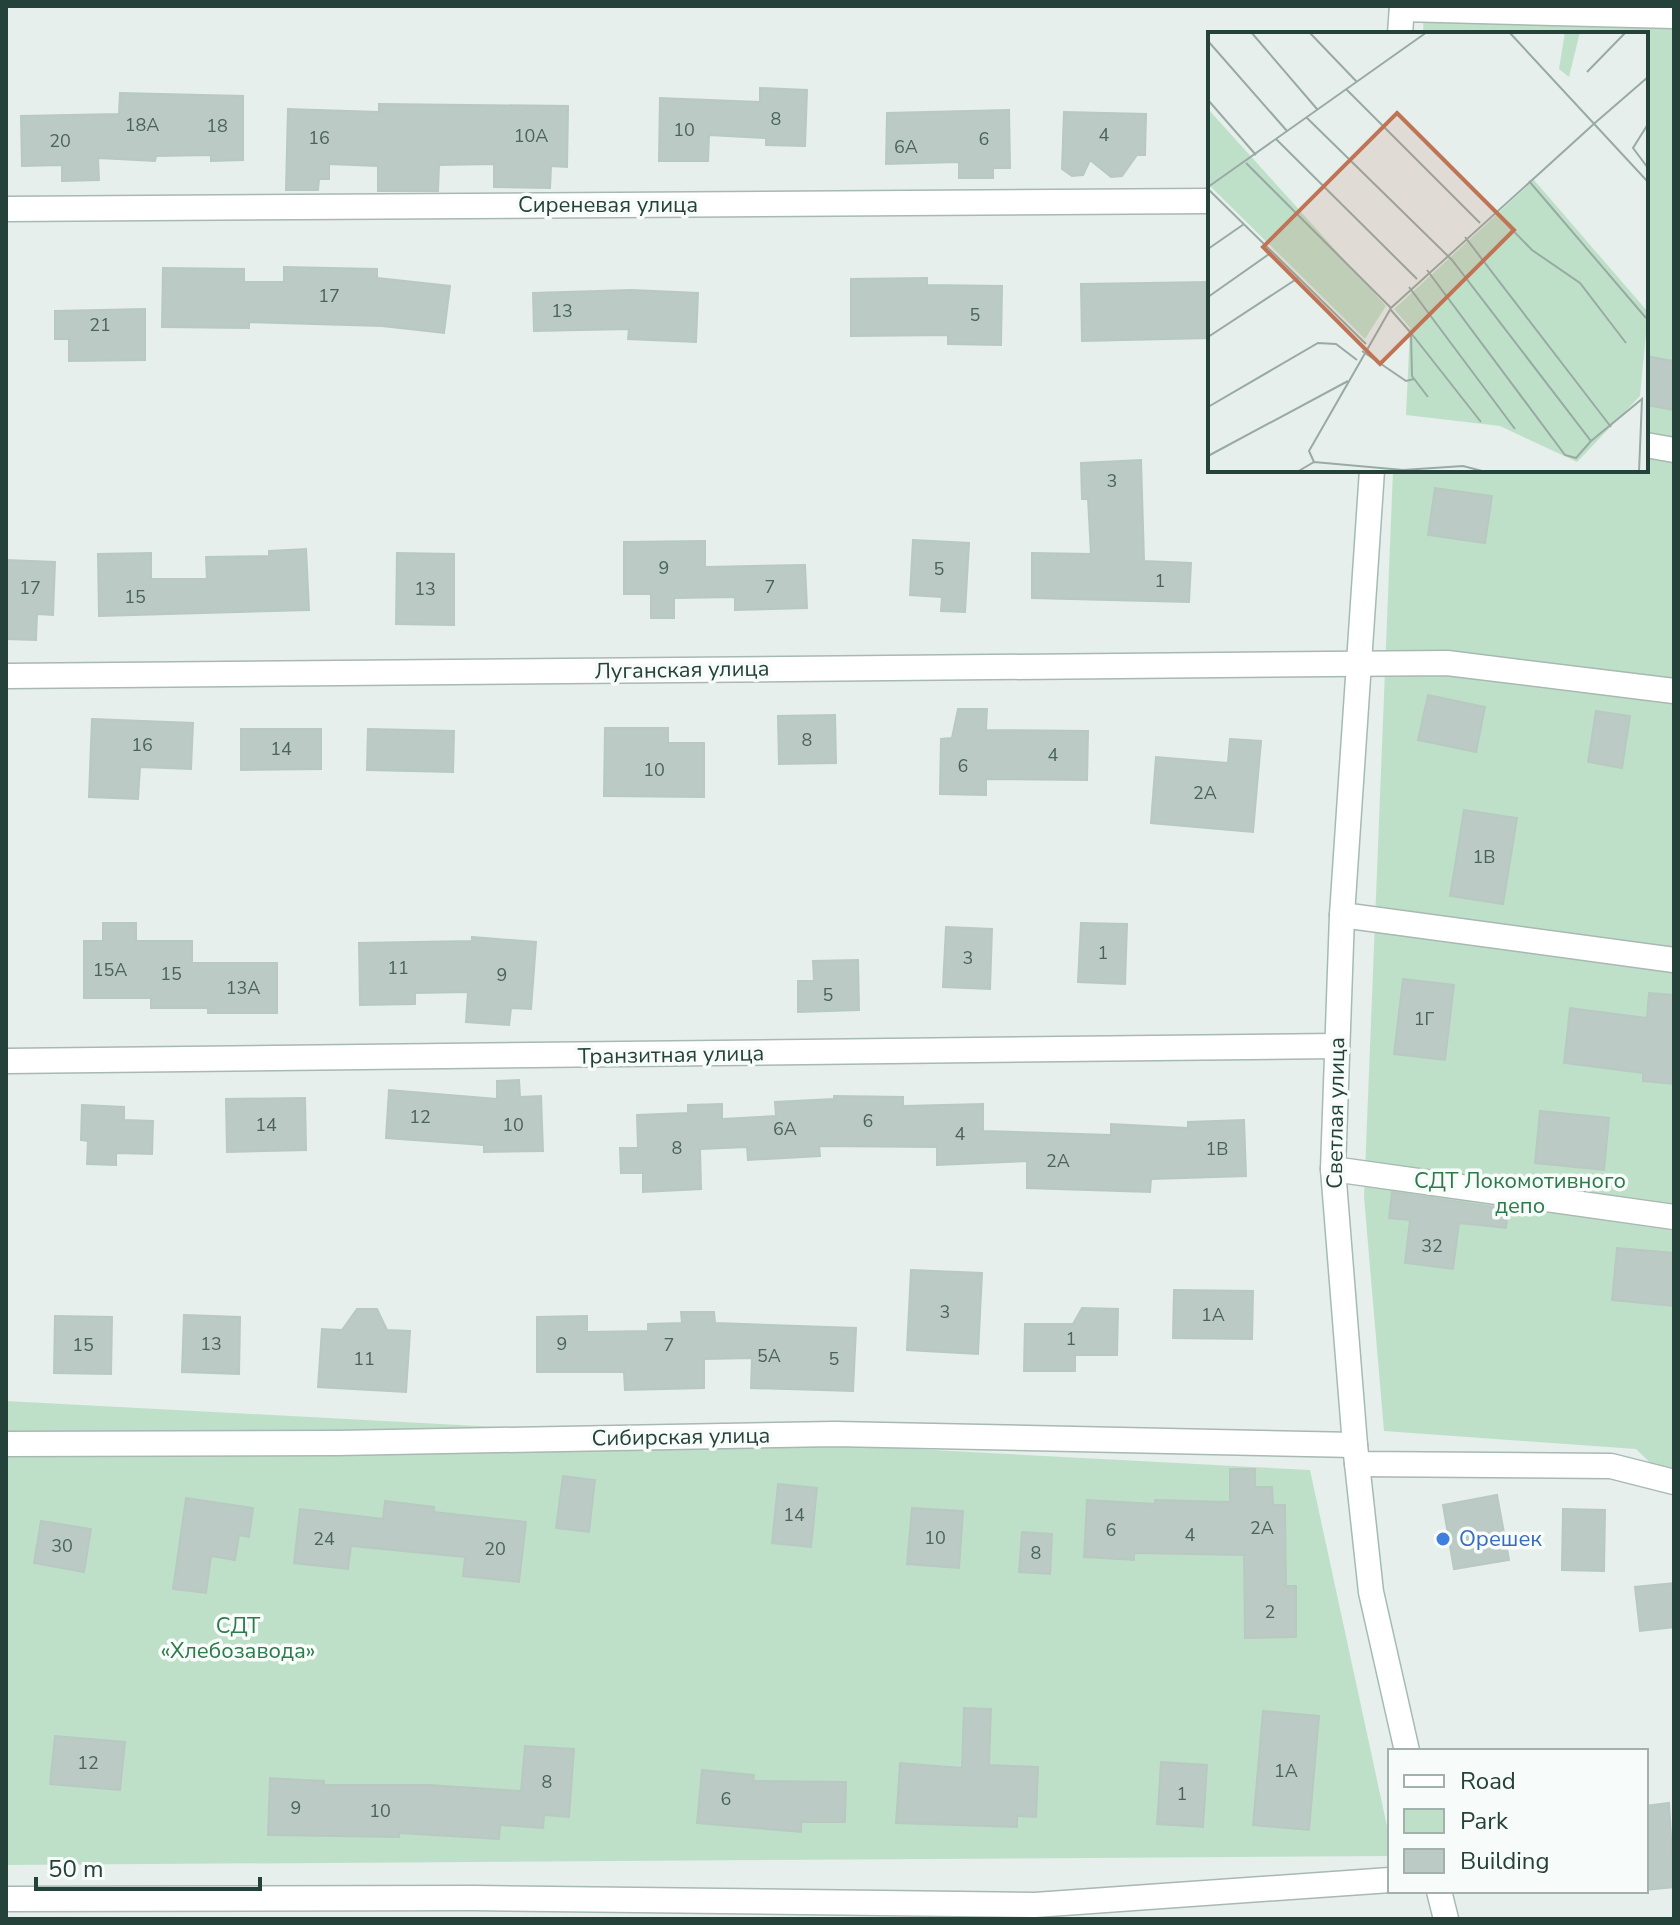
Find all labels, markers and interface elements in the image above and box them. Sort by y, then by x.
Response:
inset map [1208,32,1648,472]
house number: 8 [771,107,781,131]
house number: 18А [125,113,159,137]
house number: 18 [206,114,228,138]
house number: 10 [673,118,695,142]
house number: 4 [1099,123,1110,147]
house number: 10А [514,124,548,148]
house number: 16 [308,126,330,150]
house number: 6 [979,127,989,151]
house number: 20 [49,129,71,153]
house number: 6А [894,135,918,159]
street label: Сиреневая улица [518,190,698,220]
house number: 17 [318,284,340,308]
house number: 13 [551,299,573,323]
house number: 5 [970,303,980,327]
house number: 21 [89,313,111,337]
house number: 3 [1107,469,1117,493]
house number: 9 [659,556,669,580]
house number: 5 [934,557,944,581]
house number: 1 [1155,569,1165,593]
house number: 7 [765,575,775,599]
house number: 17 [19,576,41,600]
house number: 13 [414,577,436,601]
house number: 15 [124,585,146,609]
street label: Луганская улица [594,653,770,687]
house number: 8 [802,728,812,752]
house number: 16 [131,733,153,757]
house number: 14 [270,737,292,761]
house number: 4 [1048,743,1059,767]
house number: 6 [958,754,968,778]
house number: 10 [643,758,665,782]
house number: 2А [1193,781,1217,805]
house number: 1В [1473,845,1495,869]
house number: 1 [1098,941,1108,965]
house number: 3 [963,946,973,970]
house number: 11 [387,956,409,980]
house number: 15А [93,958,127,982]
house number: 15 [160,962,182,986]
house number: 9 [497,963,507,987]
house number: 13А [226,976,260,1000]
house number: 5 [823,983,833,1007]
house number: 1Г [1414,1007,1435,1031]
street label: Светлая улица [1320,1037,1352,1189]
street label: Транзитная улица [577,1038,765,1072]
house number: 12 [409,1105,431,1129]
house number: 6 [863,1109,873,1133]
house number: 14 [255,1113,277,1137]
house number: 10 [502,1113,524,1137]
house number: 6А [773,1117,797,1141]
house number: 4 [955,1122,966,1146]
house number: 8 [672,1136,682,1160]
house number: 1В [1206,1137,1228,1161]
house number: 2А [1046,1149,1070,1173]
park label: СДТ Локомотивного депо [1414,1166,1626,1221]
house number: 32 [1421,1234,1443,1258]
house number: 3 [940,1300,950,1324]
house number: 1А [1201,1303,1225,1327]
house number: 1 [1066,1327,1076,1351]
house number: 13 [200,1332,222,1356]
house number: 9 [557,1332,567,1356]
house number: 15 [72,1333,94,1357]
house number: 7 [664,1333,674,1357]
house number: 5А [757,1344,781,1368]
house number: 11 [353,1347,375,1371]
house number: 5 [829,1347,839,1371]
street label: Сибирская улица [591,1420,771,1454]
house number: 14 [783,1503,805,1527]
house number: 2А [1250,1516,1274,1540]
house number: 6 [1106,1518,1116,1542]
house number: 4 [1185,1523,1196,1547]
place label: Орешек [1459,1524,1542,1554]
house number: 10 [924,1526,946,1550]
house number: 24 [313,1527,335,1551]
marker: Орешек [1434,1530,1452,1548]
house number: 30 [51,1534,73,1558]
house number: 20 [484,1537,506,1561]
house number: 8 [1031,1541,1041,1565]
house number: 2 [1265,1600,1275,1624]
park label: СДТ «Хлебозавода» [160,1611,316,1666]
legend [1388,1749,1648,1893]
house number: 12 [77,1751,99,1775]
house number: 1А [1274,1759,1298,1783]
text: Road [1460,1765,1516,1797]
house number: 8 [542,1770,552,1794]
house number: 1 [1177,1782,1187,1806]
house number: 6 [721,1787,731,1811]
house number: 9 [291,1796,301,1820]
house number: 10 [369,1799,391,1823]
text: Park [1460,1805,1509,1837]
scale bar [36,1841,260,1891]
text: Building [1460,1845,1550,1877]
text: 50 m [48,1853,104,1885]

